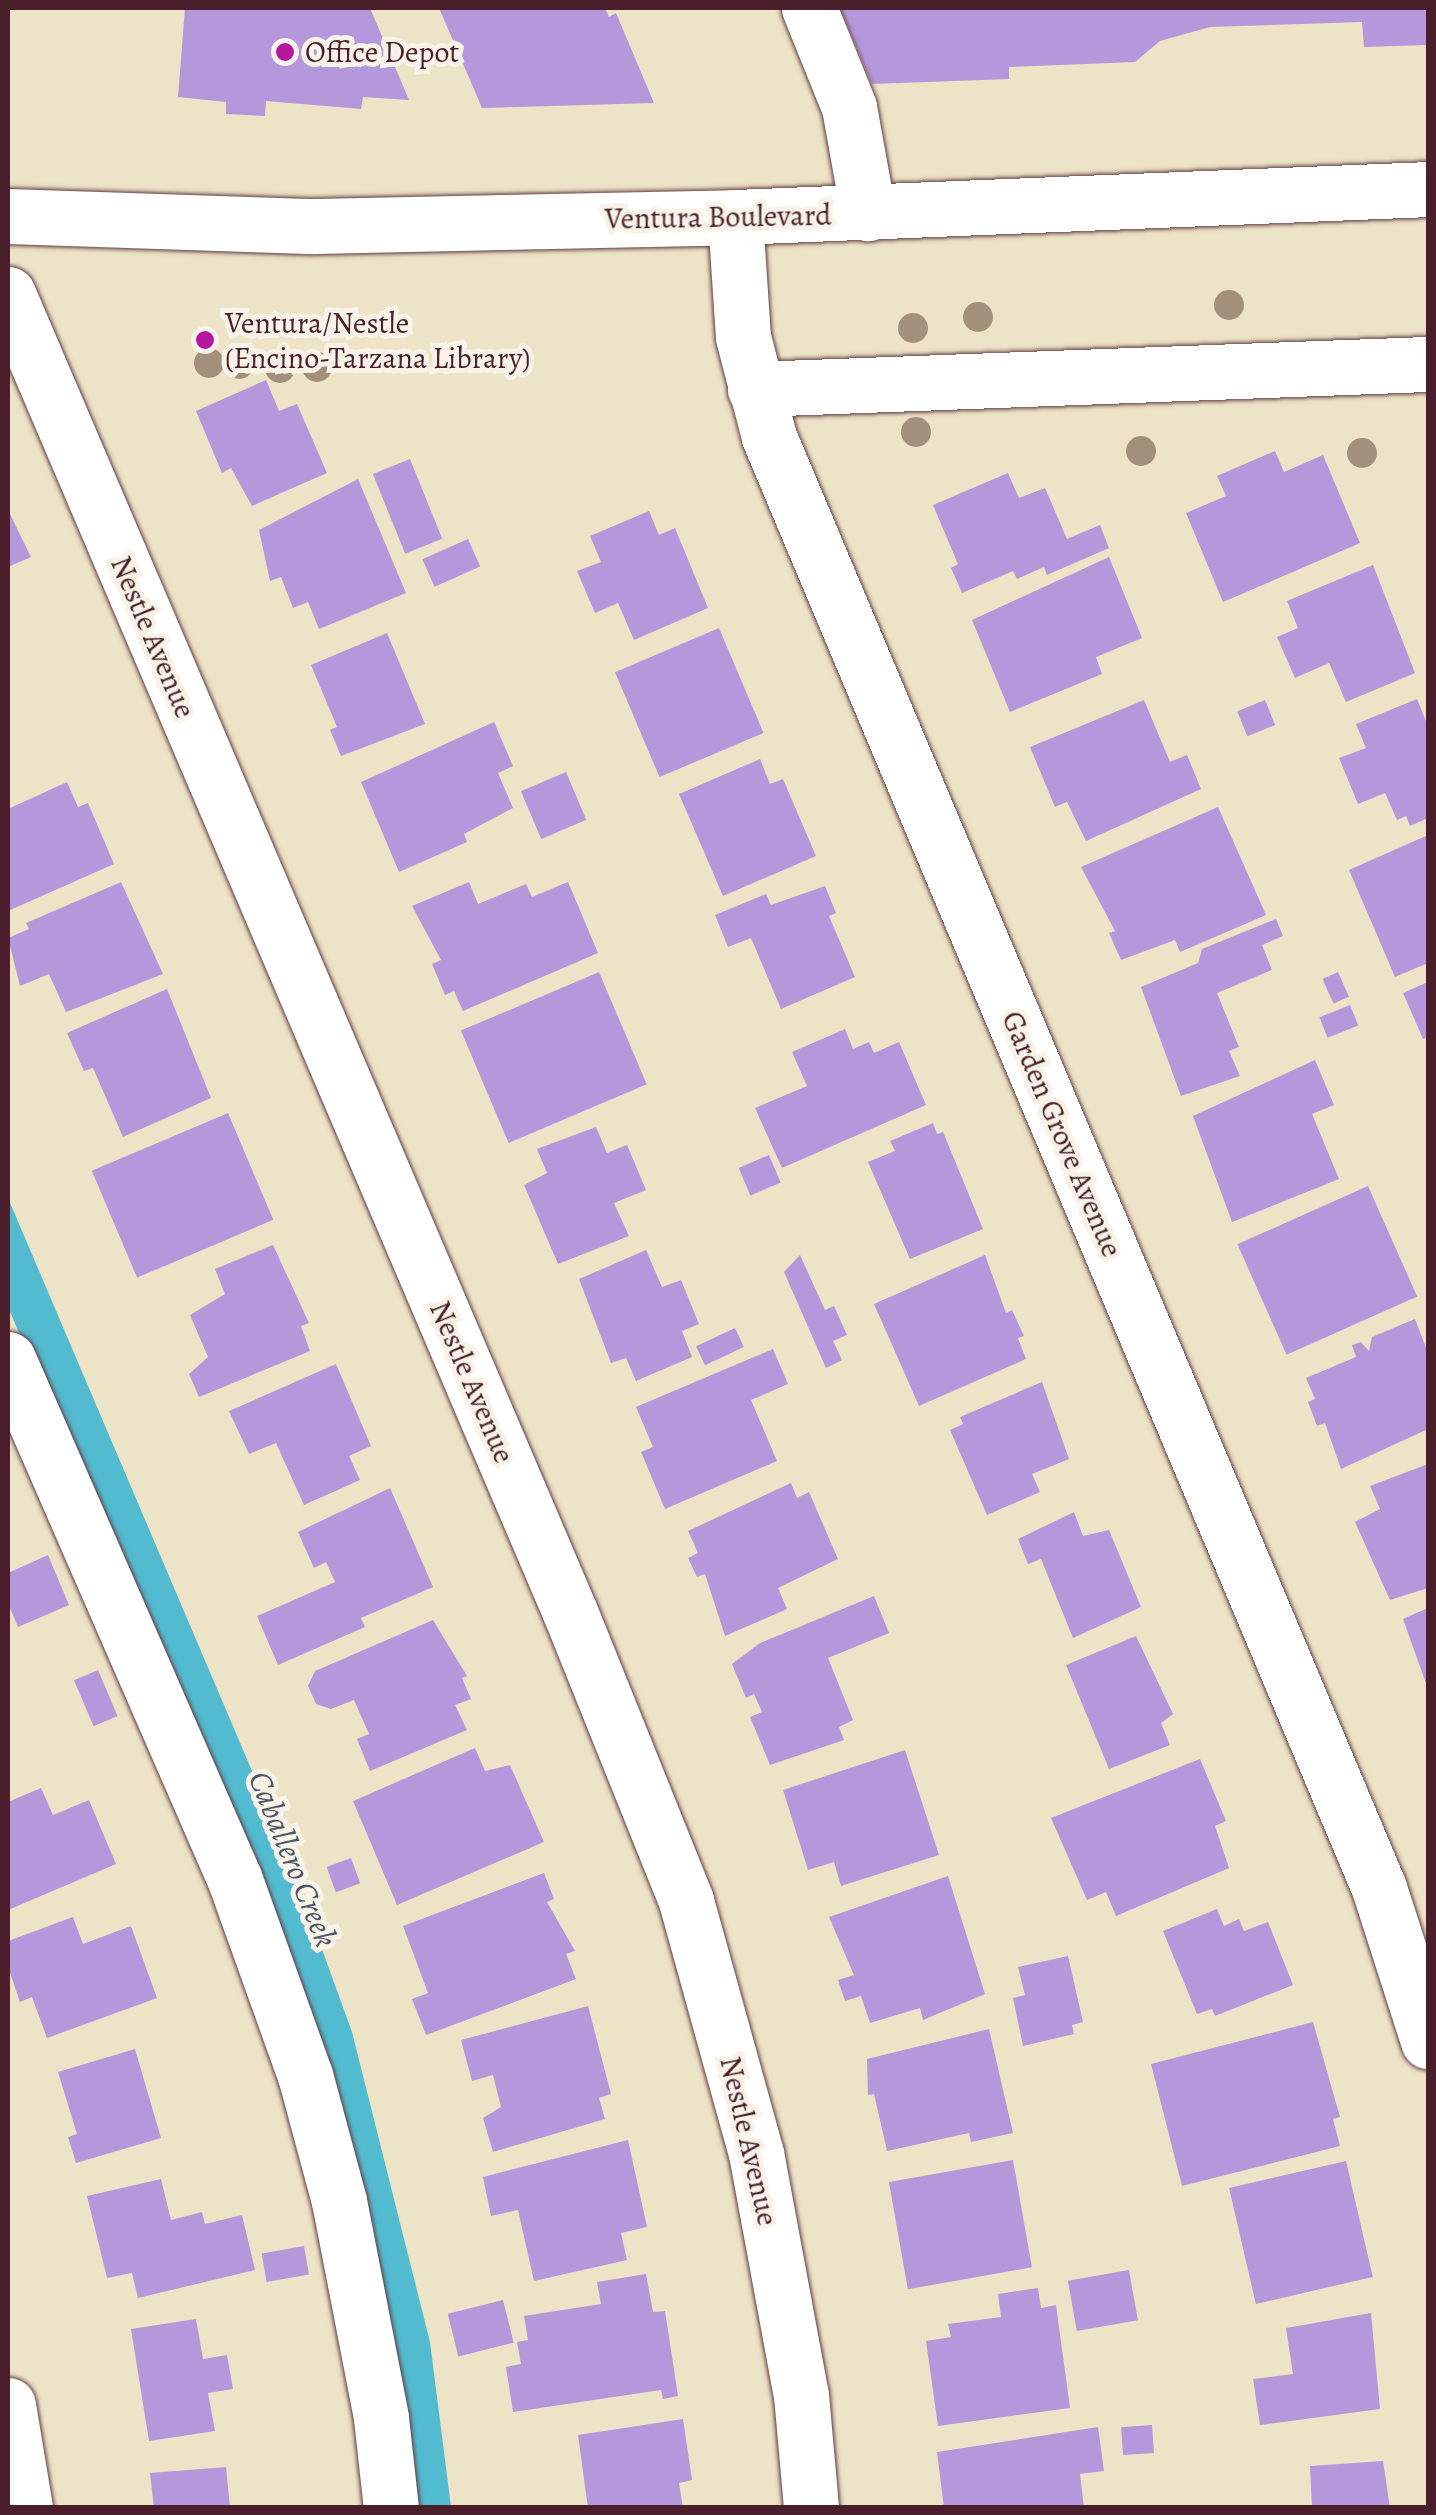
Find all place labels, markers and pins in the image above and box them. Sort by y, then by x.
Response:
place label: Office Depot [305,34,459,70]
marker: Office Depot [274,41,296,63]
place label: Ventura/Nestle (Encino-Tarzana Library) [225,305,530,376]
marker: Ventura/Nestle (Encino-Tarzana Library) [194,329,216,351]

